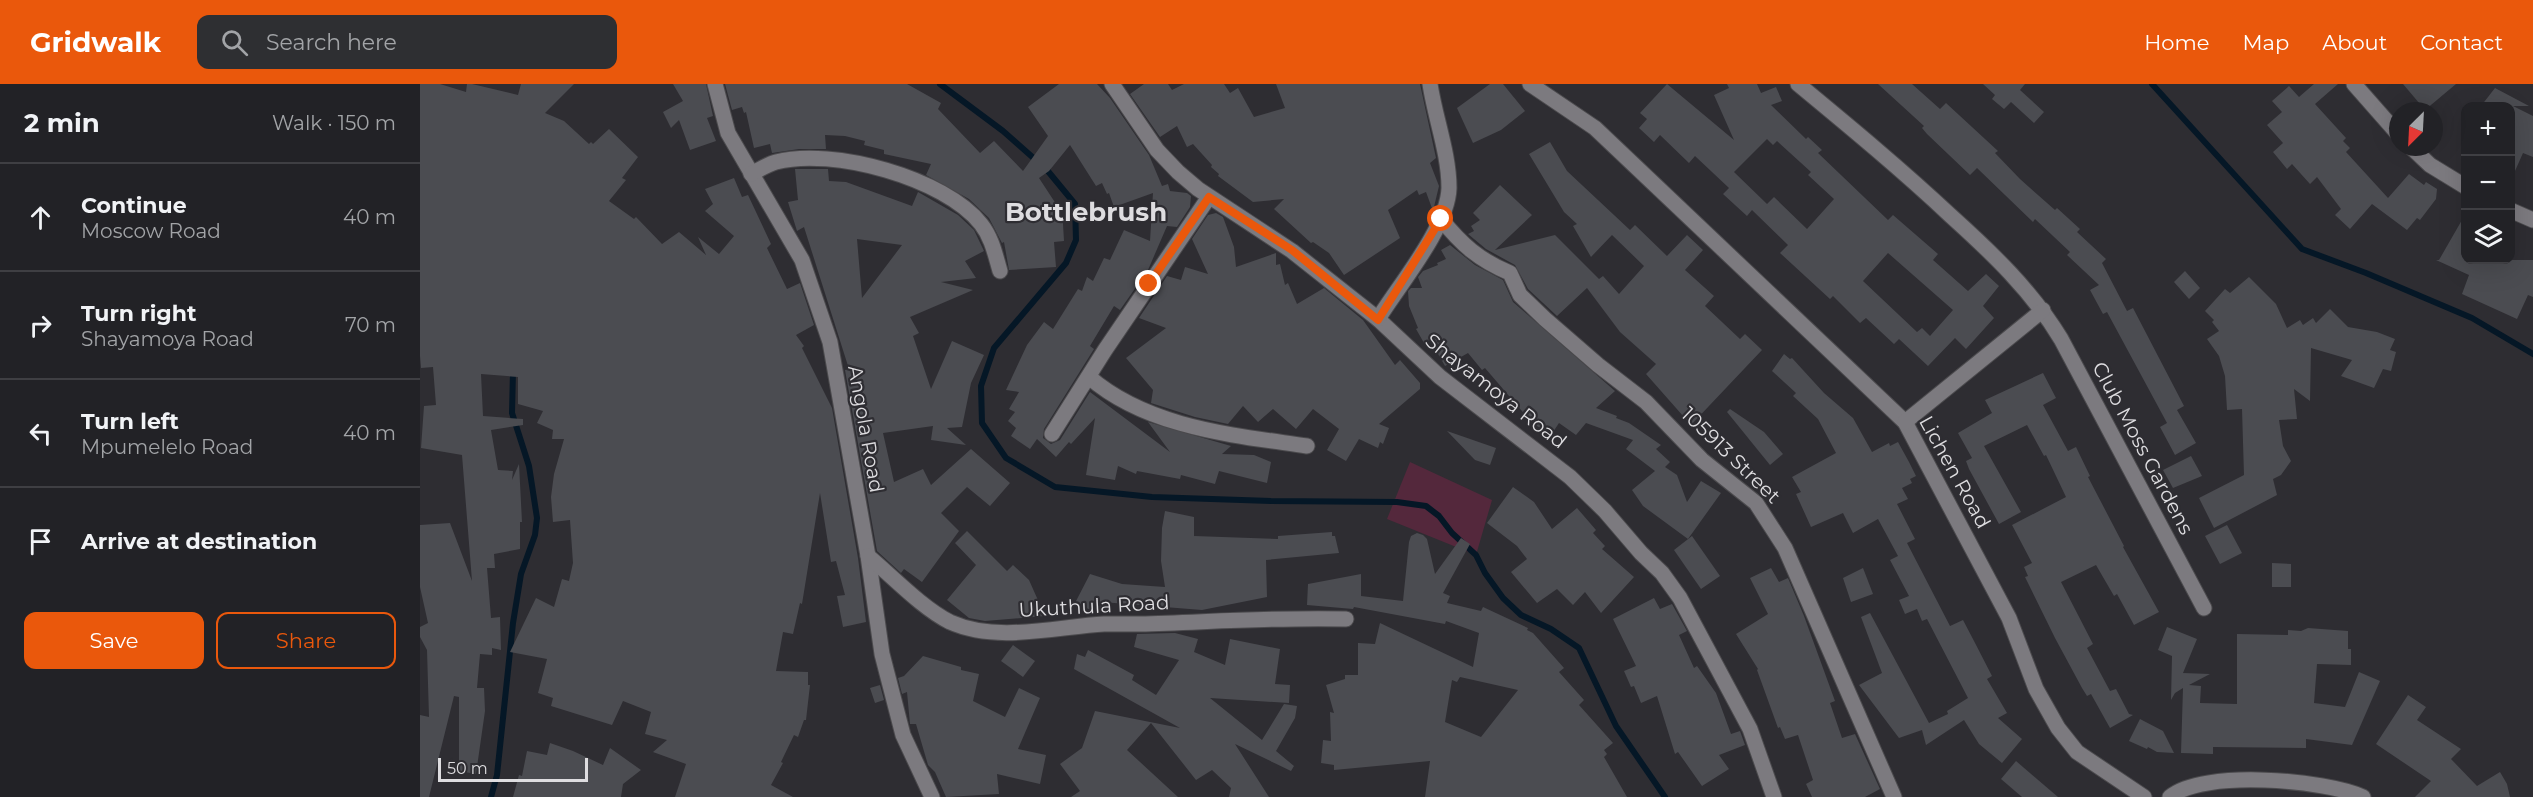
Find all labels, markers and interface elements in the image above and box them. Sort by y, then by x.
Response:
search box [197,15,617,69]
text: Gridwalk [30,25,161,59]
icon: search [218,26,251,59]
text: Search here [266,29,397,56]
text: Home [2144,30,2209,55]
text: Map [2242,30,2289,55]
text: About [2322,30,2387,55]
text: Contact [2420,30,2503,55]
north arrow [2389,102,2443,156]
map controls [2461,102,2515,264]
button: + [2461,102,2515,156]
text: 2 min [24,107,100,139]
text: Walk · 150 m [272,111,396,135]
button: − [2461,156,2515,210]
text: Continue [81,192,187,219]
district label: Bottlebrush [1005,196,1167,228]
icon: ahead [24,201,57,234]
text: 40 m [343,205,396,229]
route start [1427,205,1453,231]
button: layers [2461,210,2515,264]
text: Moscow Road [81,219,221,243]
route end [1135,270,1161,296]
text: Turn right [81,300,196,327]
icon: right [24,309,57,342]
text: 70 m [345,313,396,337]
text: Shayamoya Road [81,327,254,351]
street label: Shayamoya Road [1421,328,1571,454]
street label: Club Moss Gardens [2087,358,2199,539]
street label: Angola Road [843,363,889,495]
street label: 105913 Street [1677,402,1785,508]
text: Turn left [81,408,179,435]
street label: Lichen Road [1914,412,1996,532]
icon: left [24,417,57,450]
text: 40 m [343,421,396,445]
text: Mpumelelo Road [81,435,253,459]
icon: arrive [24,525,57,558]
text: Arrive at destination [81,528,317,555]
street label: Ukuthula Road [1018,590,1170,622]
button: Save [24,612,204,669]
button: Share [216,612,396,669]
scale bar [438,755,588,782]
text: 50 m [447,759,488,778]

